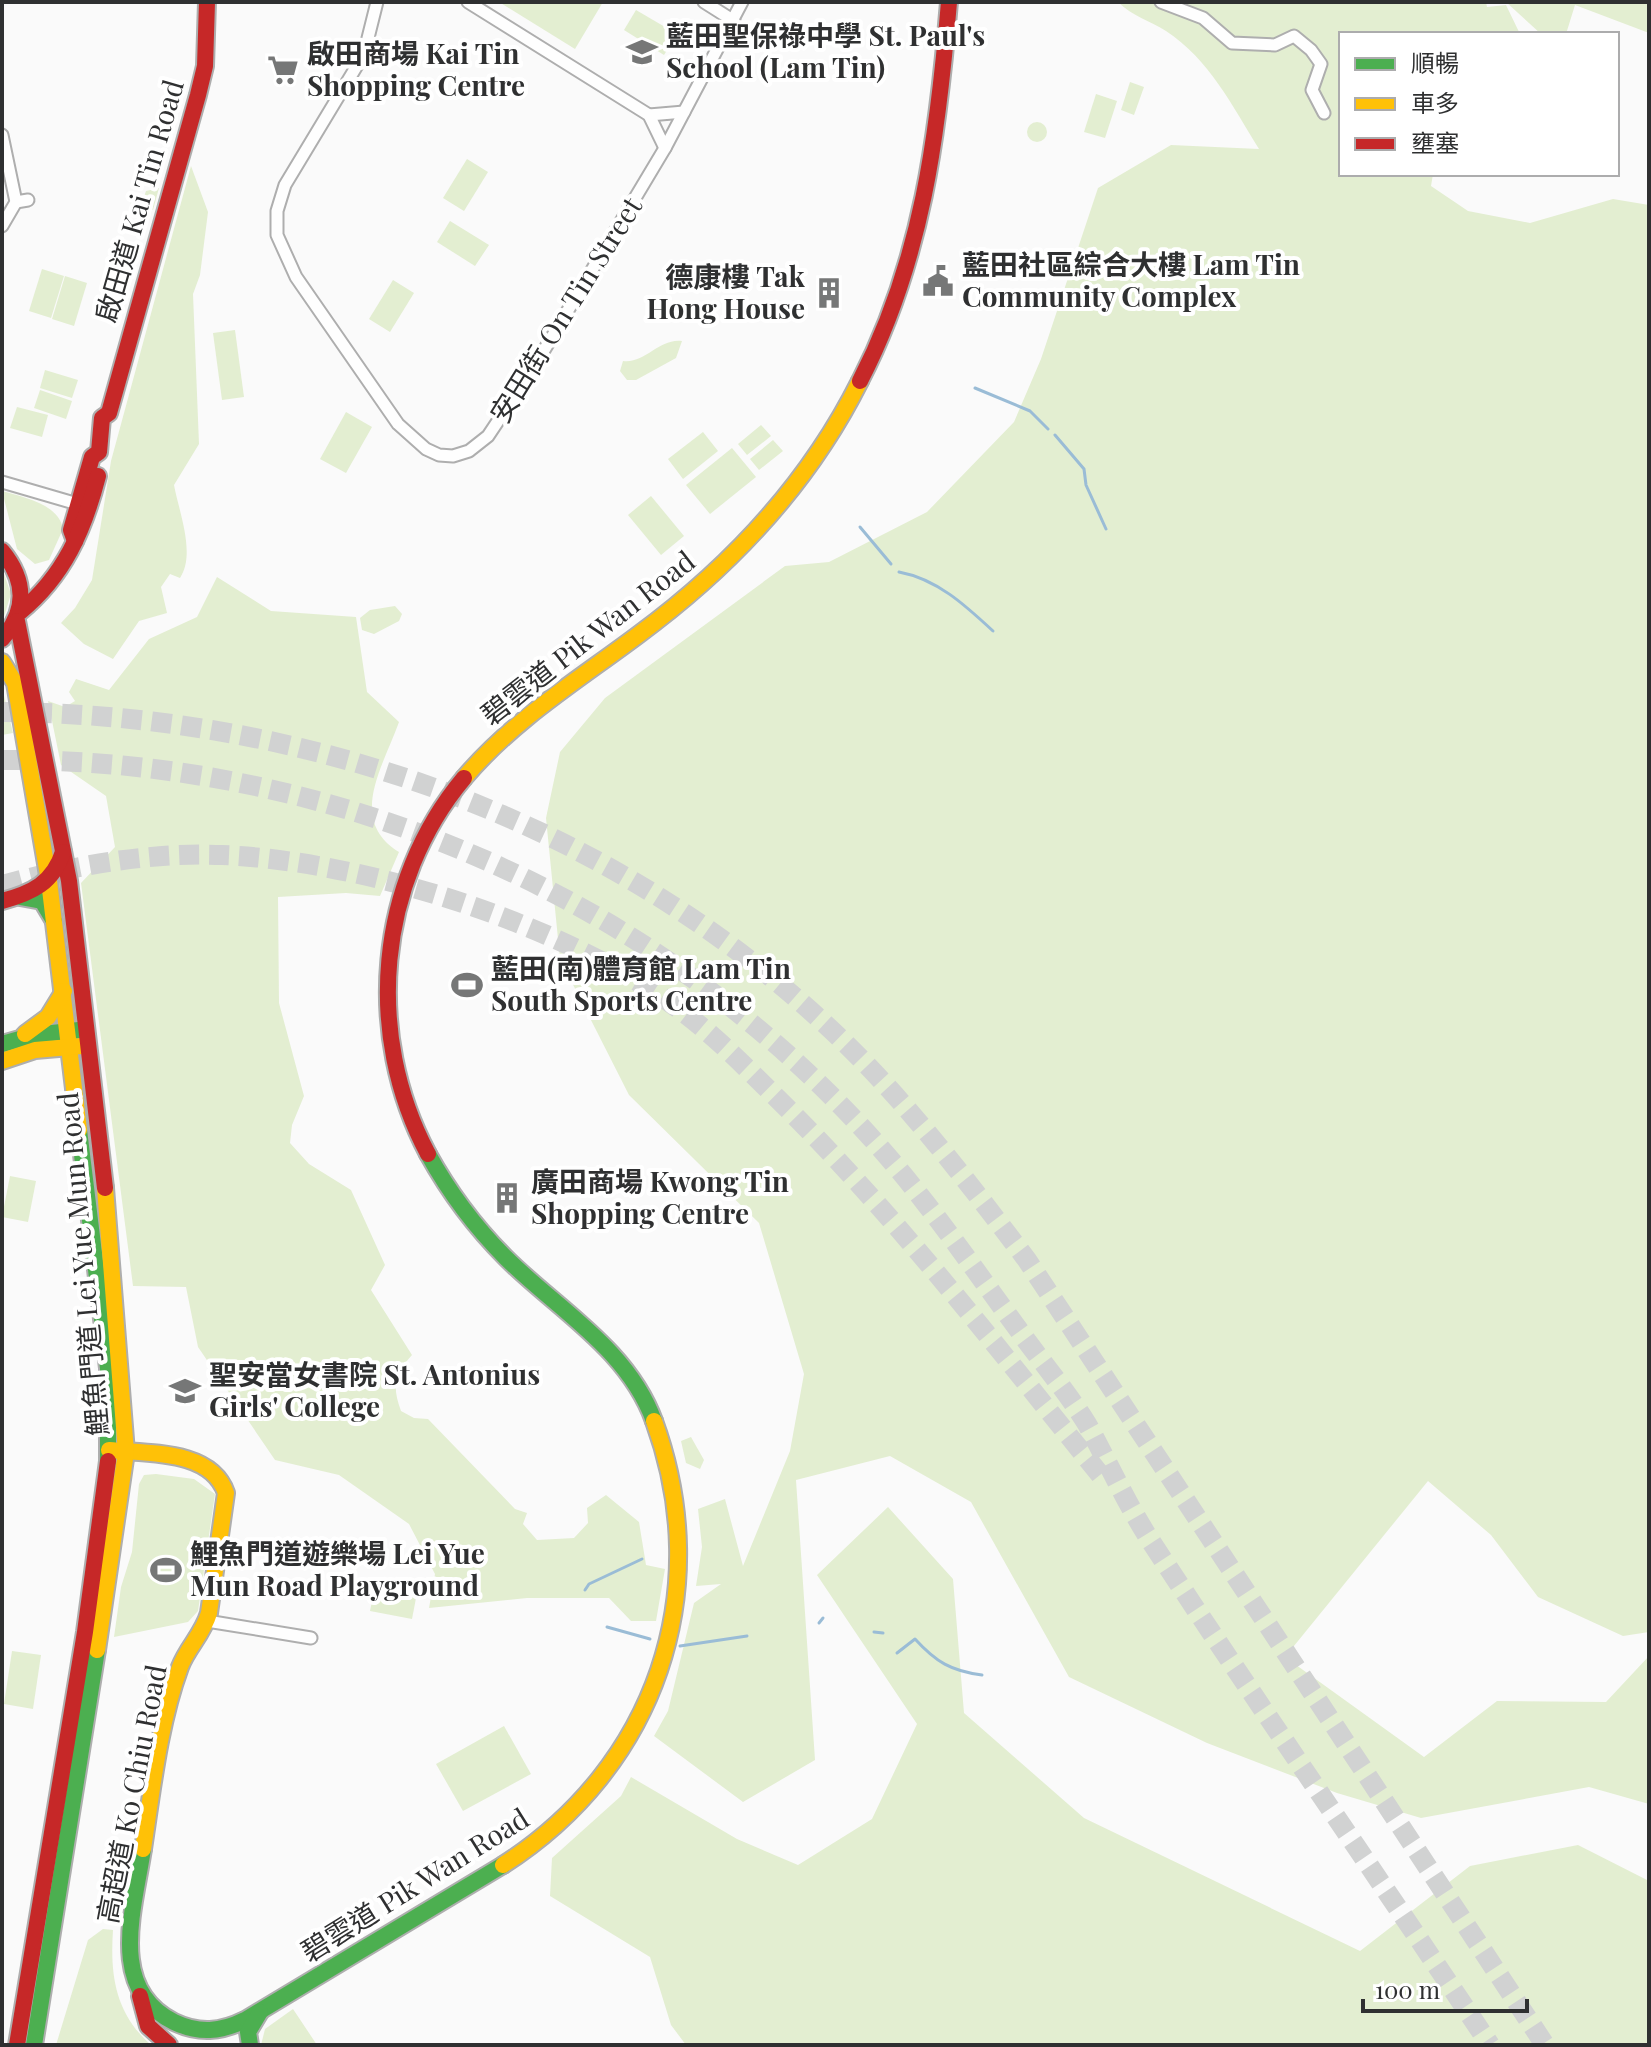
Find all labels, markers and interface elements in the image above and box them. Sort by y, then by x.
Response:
place label: 藍田聖保祿中學 St. Paul's School (Lam Tin) [666,16,985,85]
legend [1339,32,1619,176]
place label: 啟田商場 Kai Tin Shopping Centre [307,34,525,103]
school or university icon: 藍田聖保祿中學 St. Paul's School (Lam Tin) [625,35,659,69]
text: 順暢 [1411,46,1459,78]
supermarket icon: 啟田商場 Kai Tin Shopping Centre [266,53,300,87]
street label: 啟田道 Kai Tin Road [86,75,191,326]
text: 車多 [1411,86,1459,118]
text: 壅塞 [1411,126,1459,158]
street label: 安田街 On Tin Street [480,189,650,429]
place label: 藍田社區綜合大樓 Lam Tin Community Complex [962,245,1300,314]
place label: 德康樓 Tak Hong House [647,257,806,326]
public building icon: 藍田社區綜合大樓 Lam Tin Community Complex [921,264,955,298]
building icon: 德康樓 Tak Hong House [812,276,846,310]
street label: 碧雲道 Pik Wan Road [472,542,702,732]
place label: 藍田(南)體育館 Lam Tin South Sports Centre [491,949,791,1018]
sports icon: 藍田(南)體育館 Lam Tin South Sports Centre [450,968,484,1002]
street label: 鯉魚門道 Lei Yue Mun Road [48,1091,115,1438]
place label: 廣田商場 Kwong Tin Shopping Centre [531,1162,789,1231]
building icon: 廣田商場 Kwong Tin Shopping Centre [490,1181,524,1215]
place label: 聖安當女書院 St. Antonius Girls' College [209,1355,540,1424]
school or university icon: 聖安當女書院 St. Antonius Girls' College [168,1374,202,1408]
place label: 鯉魚門道遊樂場 Lei Yue Mun Road Playground [190,1534,485,1603]
sports icon: 鯉魚門道遊樂場 Lei Yue Mun Road Playground [149,1553,183,1587]
street label: 高超道 Ko Chiu Road [87,1661,174,1926]
street label: 碧雲道 Pik Wan Road [293,1799,535,1969]
scale bar [1363,1963,1527,2013]
text: 100 m [1375,1973,1440,2005]

